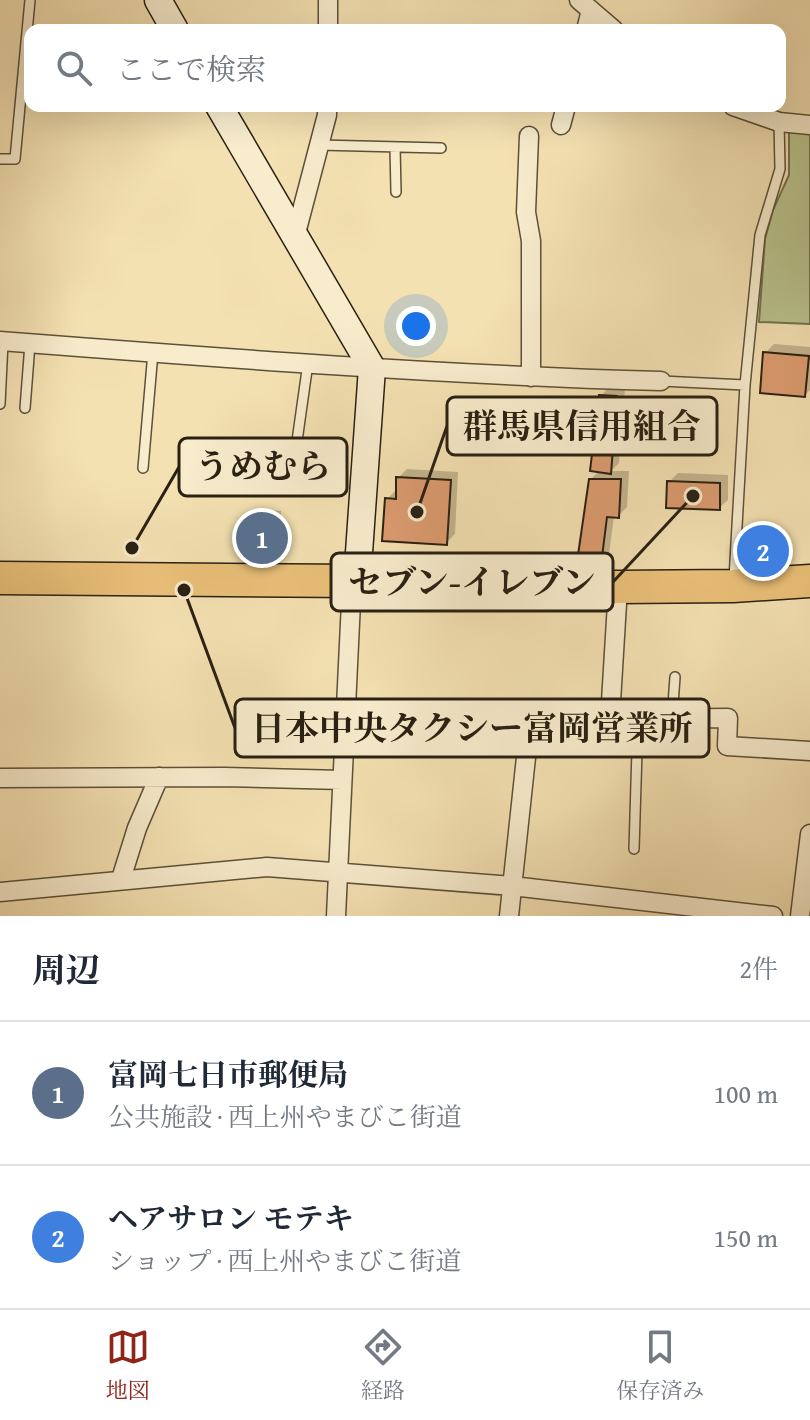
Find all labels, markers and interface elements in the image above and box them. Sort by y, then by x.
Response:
search box [24,24,786,112]
icon: search [52,46,96,90]
text: ここで検索 [116,47,266,91]
your location [396,306,436,346]
callout: 群馬県信用組合 [447,397,717,455]
text: 群馬県信用組合 [463,401,701,450]
callout: うめむら [179,438,347,496]
text: うめむら [195,441,331,490]
pin: 1 [236,508,288,568]
pin: 2 [737,521,789,581]
callout: セブン-イレブン [331,553,613,611]
text: セブン-イレブン [348,557,596,606]
callout: 日本中央タクシー富岡営業所 [235,699,709,757]
text: 日本中央タクシー富岡営業所 [251,703,693,752]
text: 周辺 [32,945,100,994]
text: 2件 [739,949,778,988]
text: 富岡七日市郵便局 [108,1052,348,1096]
text: 1 [51,1074,65,1113]
text: 100 m [713,1074,778,1113]
text: 公共施設 · 西上州やまびこ街道 [108,1097,462,1136]
text: ヘアサロン モテキ [108,1196,354,1240]
text: 2 [51,1218,65,1257]
text: 150 m [713,1218,778,1257]
text: ショップ · 西上州やまびこ街道 [108,1241,461,1280]
tab: 地図 [106,1325,150,1406]
tab: 経路 [361,1325,405,1406]
tab: 保存済み [616,1325,704,1406]

